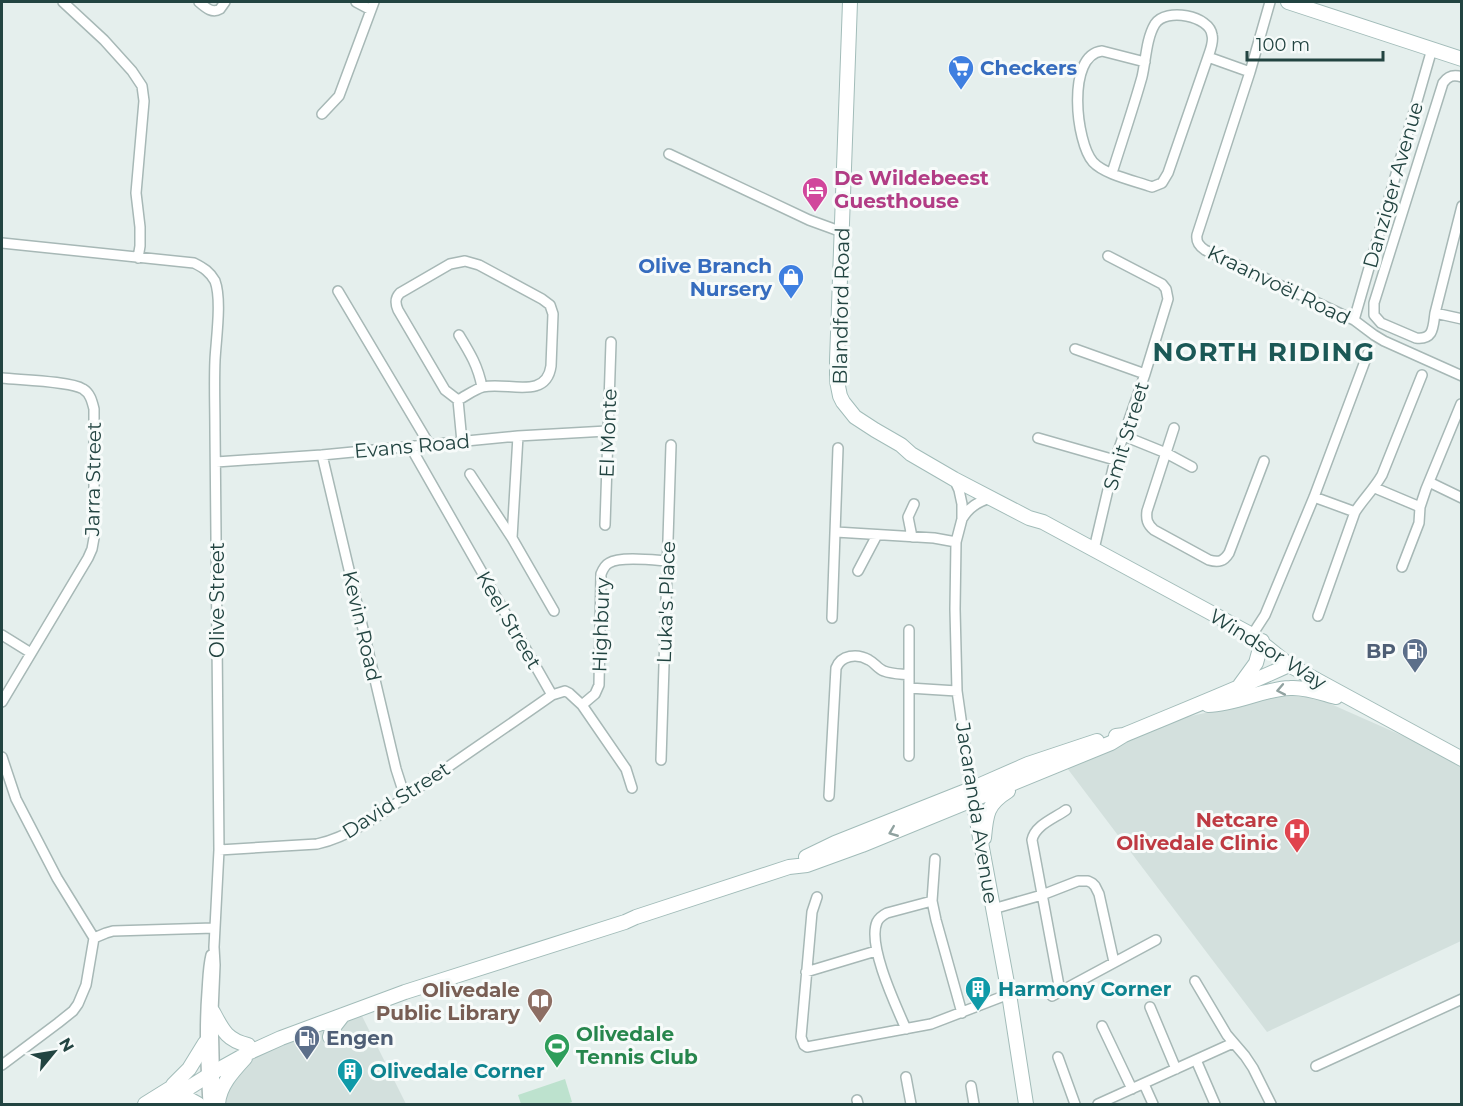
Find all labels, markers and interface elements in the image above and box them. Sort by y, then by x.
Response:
scale bar [1247,24,1384,62]
text: 100 m [1256,34,1310,56]
supermarket icon: Checkers [946,53,976,91]
place label: Checkers [980,56,1078,80]
street label: Danziger Avenue [1358,99,1428,271]
place label: De Wildebeest Guesthouse [834,166,989,213]
hotel icon: De Wildebeest Guesthouse [800,175,830,213]
street label: Blandford Road [828,227,854,385]
street label: Kraanvoël Road [1204,240,1354,330]
place label: Olive Branch Nursery [638,254,773,301]
shop icon: Olive Branch Nursery [776,262,806,300]
district label: NORTH RIDING [1153,336,1375,368]
street label: Smit Street [1098,379,1154,493]
street label: El Monte [594,388,622,478]
street label: Jarra Street [80,422,106,537]
street label: Evans Road [353,429,471,463]
street label: Luka's Place [652,540,680,664]
street label: Olive Street [205,542,229,658]
street label: Keel Street [471,567,547,673]
street label: Kevin Road [338,568,386,684]
street label: Highbury [587,577,615,673]
street label: Windsor Way [1205,604,1331,695]
fuel station icon: BP [1400,636,1430,674]
place label: BP [1366,639,1396,663]
one-way arrow [1276,683,1286,696]
street label: Jacaranda Avenue [951,720,1003,905]
street label: David Street [338,756,454,844]
place label: Netcare Olivedale Clinic [1116,808,1278,855]
hospital icon: Netcare Olivedale Clinic [1282,816,1312,854]
one-way arrow [889,825,900,837]
building icon: Harmony Corner [963,974,993,1012]
place label: Harmony Corner [998,977,1172,1001]
place label: Olivedale Public Library [376,978,521,1025]
library icon: Olivedale Public Library [525,986,555,1024]
north arrow [24,1022,84,1082]
place label: Olivedale Tennis Club [576,1022,698,1069]
fuel station icon: Engen [292,1023,322,1061]
place label: Engen [326,1026,394,1050]
sports icon: Olivedale Tennis Club [542,1031,572,1069]
text: N [55,1034,78,1055]
building icon: Olivedale Corner [335,1056,365,1094]
place label: Olivedale Corner [370,1059,545,1083]

